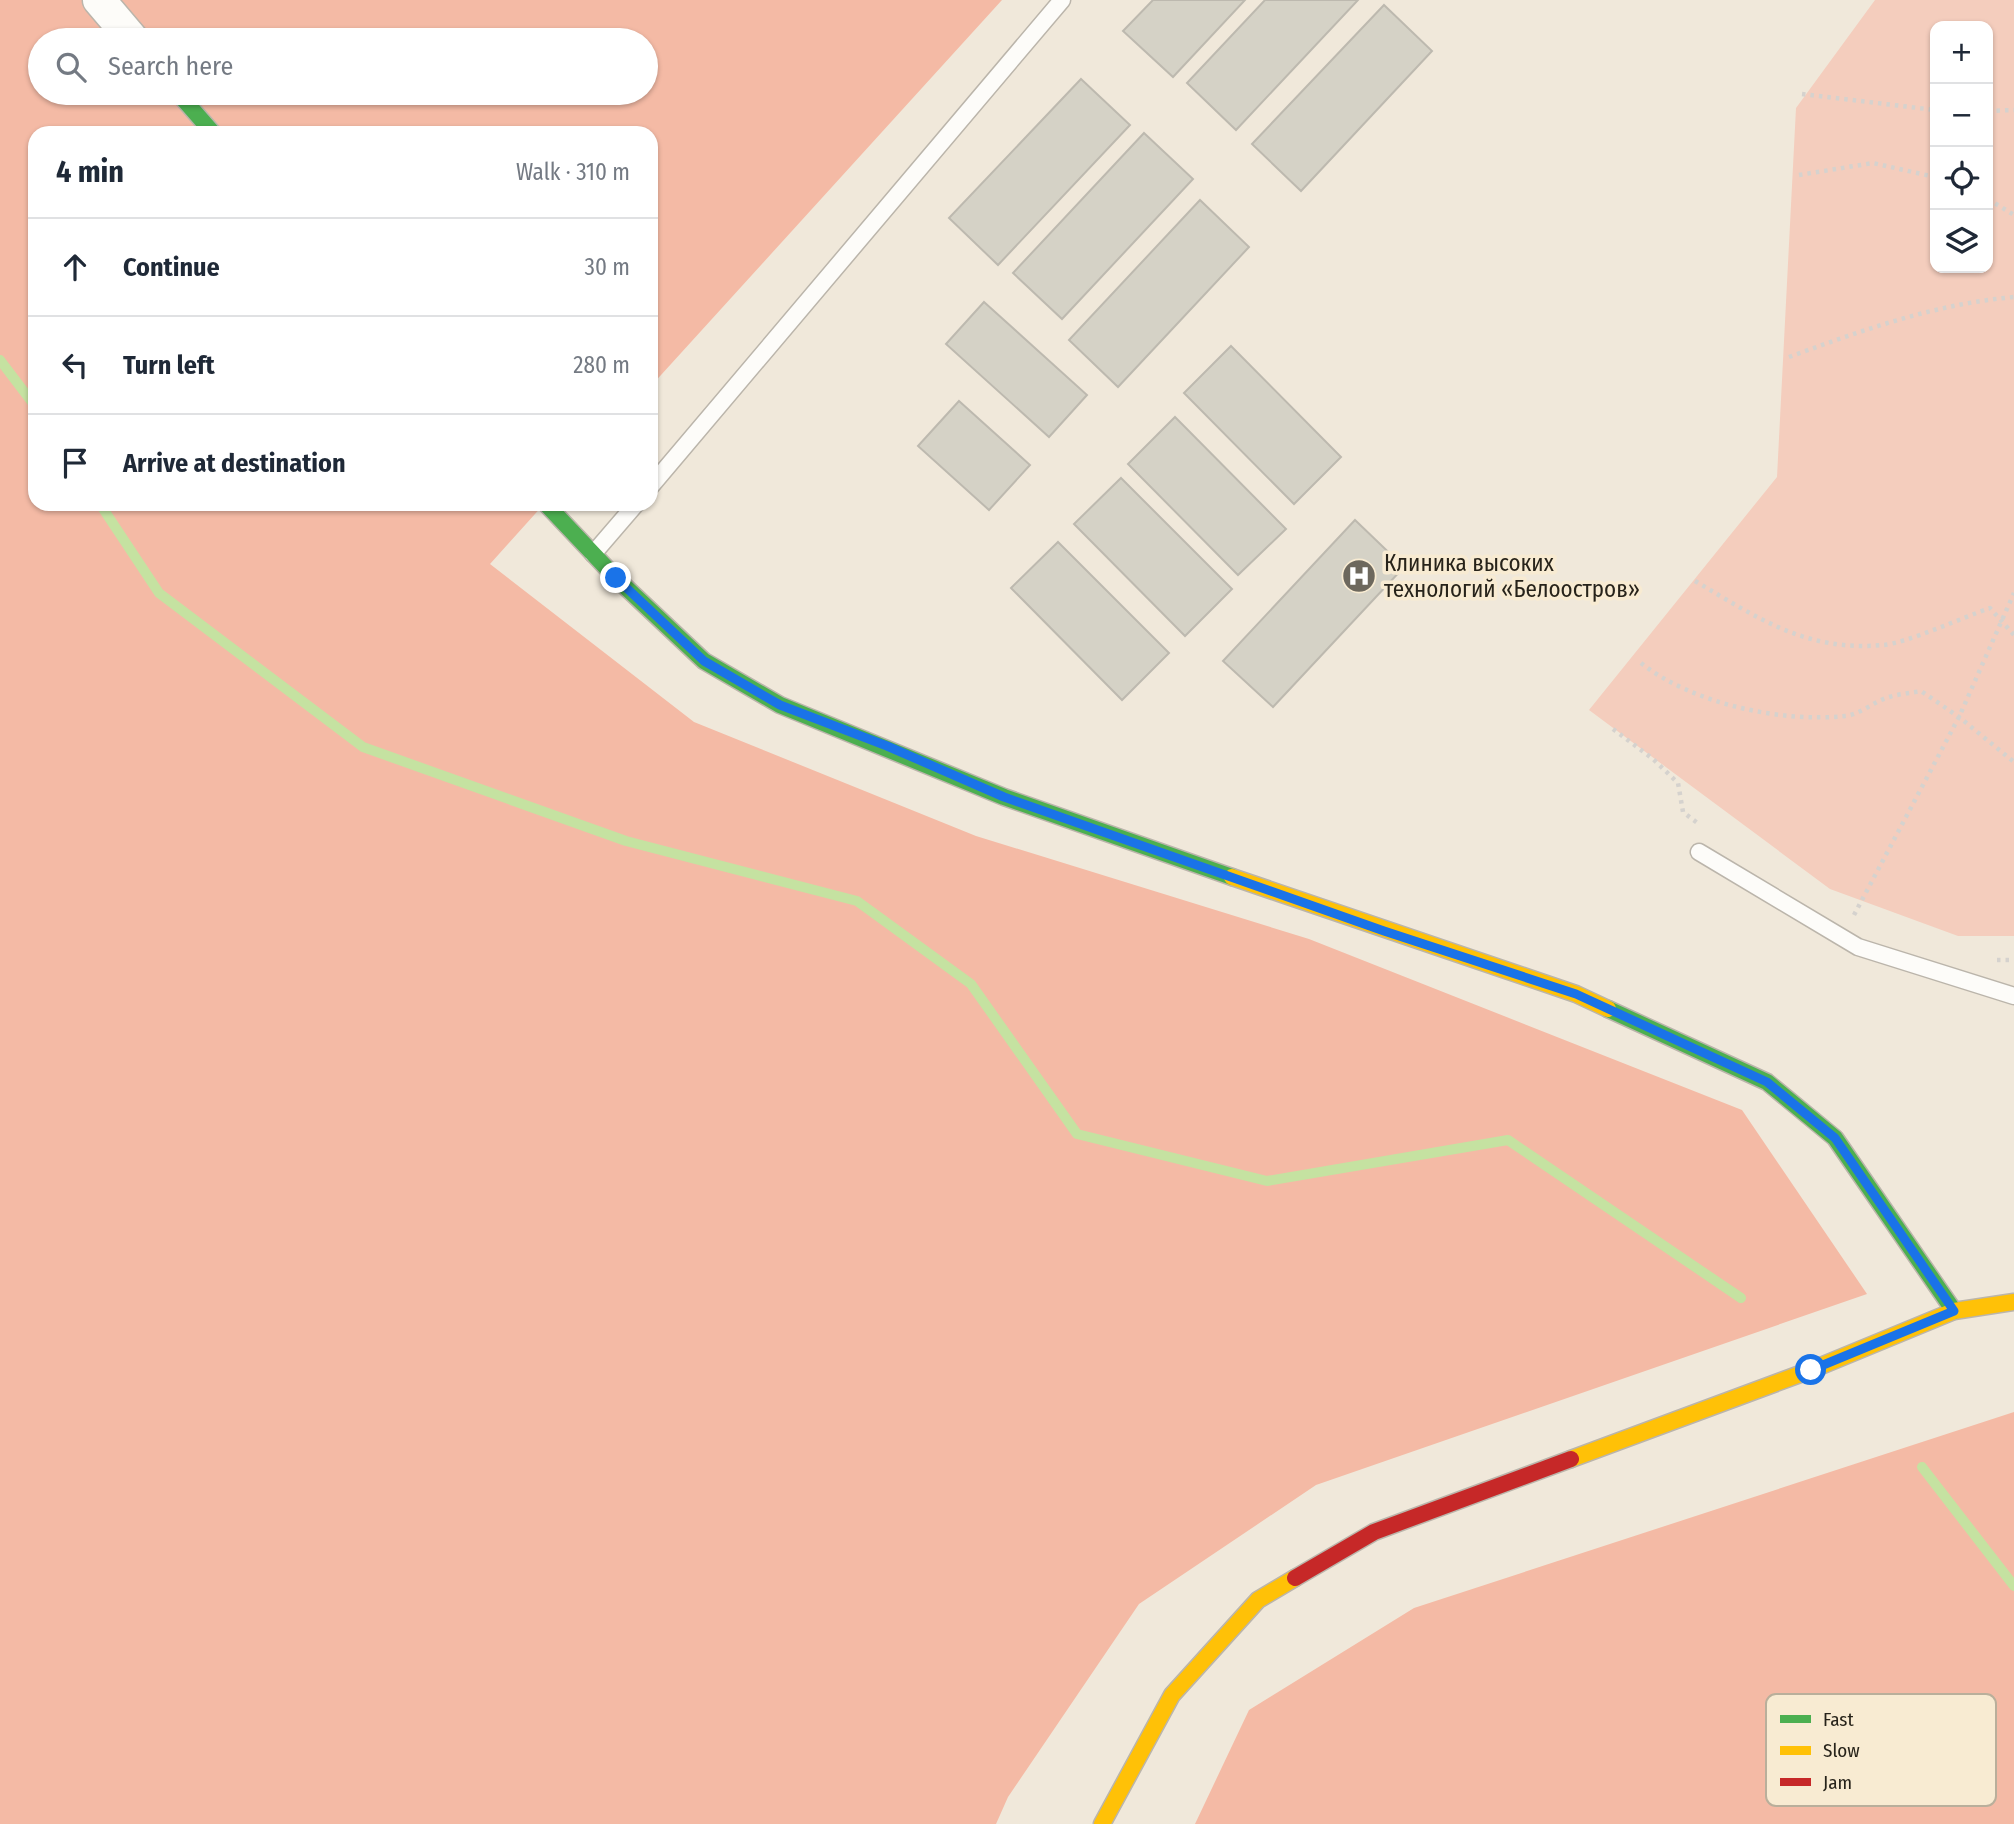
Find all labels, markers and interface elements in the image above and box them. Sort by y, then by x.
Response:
map controls [1930,21,1993,273]
button: + [1930,21,1993,84]
search box [28,28,658,105]
icon: search [52,48,90,86]
text: Search here [108,51,233,82]
button: − [1930,84,1993,147]
button: locate [1930,147,1993,210]
text: 4 min [56,154,124,190]
text: Walk · 310 m [516,158,630,186]
button: layers [1930,210,1993,273]
icon: ahead [56,248,94,286]
text: Continue [123,252,220,283]
text: 30 m [585,253,630,281]
icon: left [56,346,94,384]
text: Turn left [123,350,215,381]
text: 280 m [573,351,630,379]
icon: arrive [56,444,94,482]
text: Arrive at destination [123,448,346,479]
place label: Клиника высоких технологий «Белоостров» [1384,549,1640,603]
hospital icon: Клиника высоких технологий «Белоостров» [1340,557,1378,595]
route end [600,562,631,593]
route start [1795,1354,1826,1385]
legend [1766,1694,1996,1806]
text: Fast [1823,1708,1854,1731]
text: Slow [1823,1739,1860,1762]
text: Jam [1823,1771,1852,1794]

